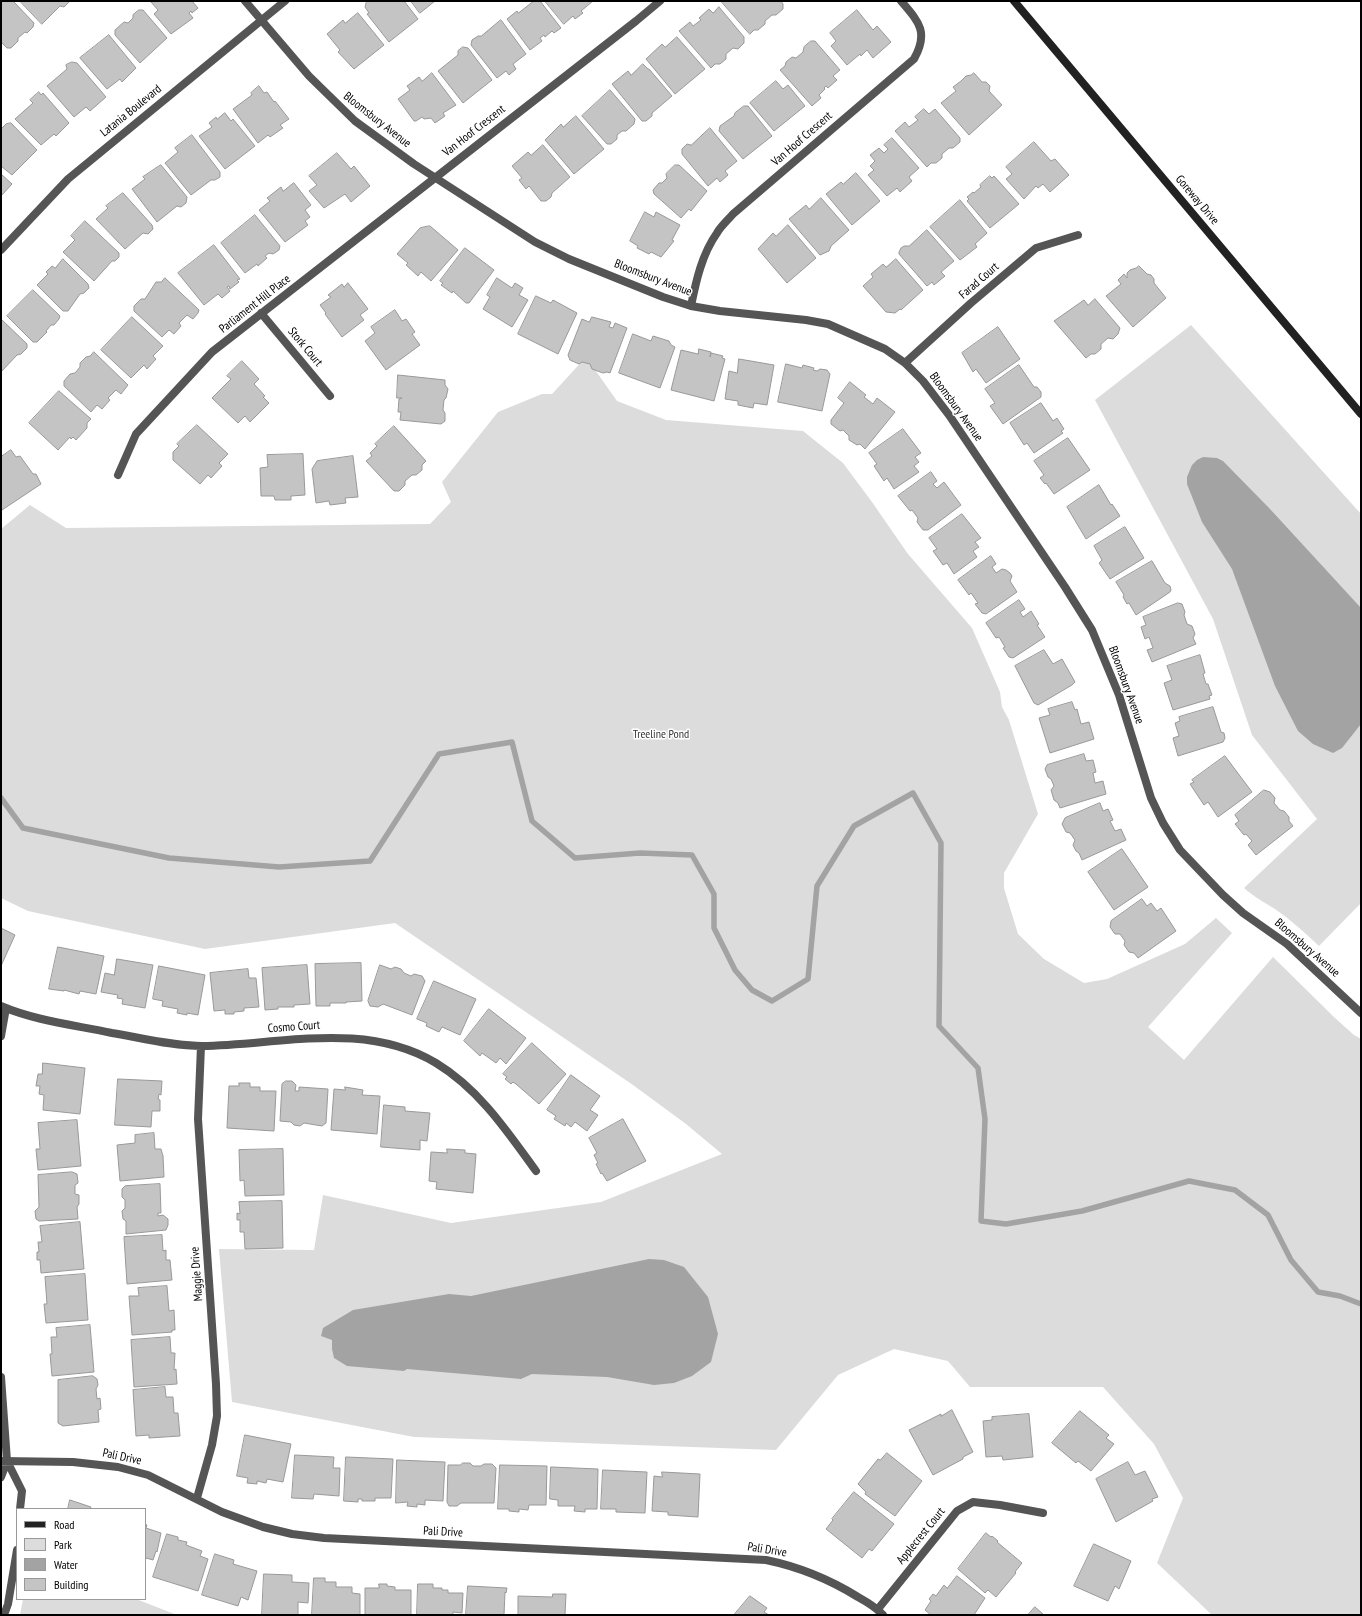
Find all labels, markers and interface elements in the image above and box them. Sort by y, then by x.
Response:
street label: Latania Boulevard [98,82,164,140]
street label: Bloomsbury Avenue [340,89,414,151]
street label: Van Hoof Crescent [440,102,508,160]
street label: Van Hoof Crescent [769,109,835,169]
street label: Goreway Drive [1172,172,1222,228]
street label: Bloomsbury Avenue [612,257,694,299]
street label: Farad Court [956,260,1002,302]
street label: Parliament Hill Place [217,272,293,336]
street label: Stork Court [285,325,325,369]
street label: Bloomsbury Avenue [926,370,986,444]
street label: Bloomsbury Avenue [1105,644,1147,726]
park label: Treeline Pond [633,728,689,742]
street label: Bloomsbury Avenue [1271,916,1343,980]
street label: Cosmo Court [267,1018,321,1036]
street label: Maggie Drive [188,1246,206,1302]
street label: Pali Drive [101,1446,143,1468]
street label: Applecrest Court [894,1505,948,1567]
legend [16,1508,146,1600]
text: Road [54,1517,74,1532]
street label: Pali Drive [423,1524,463,1540]
text: Park [54,1537,72,1552]
street label: Pali Drive [746,1540,788,1560]
text: Water [54,1557,78,1572]
text: Building [54,1577,89,1592]

